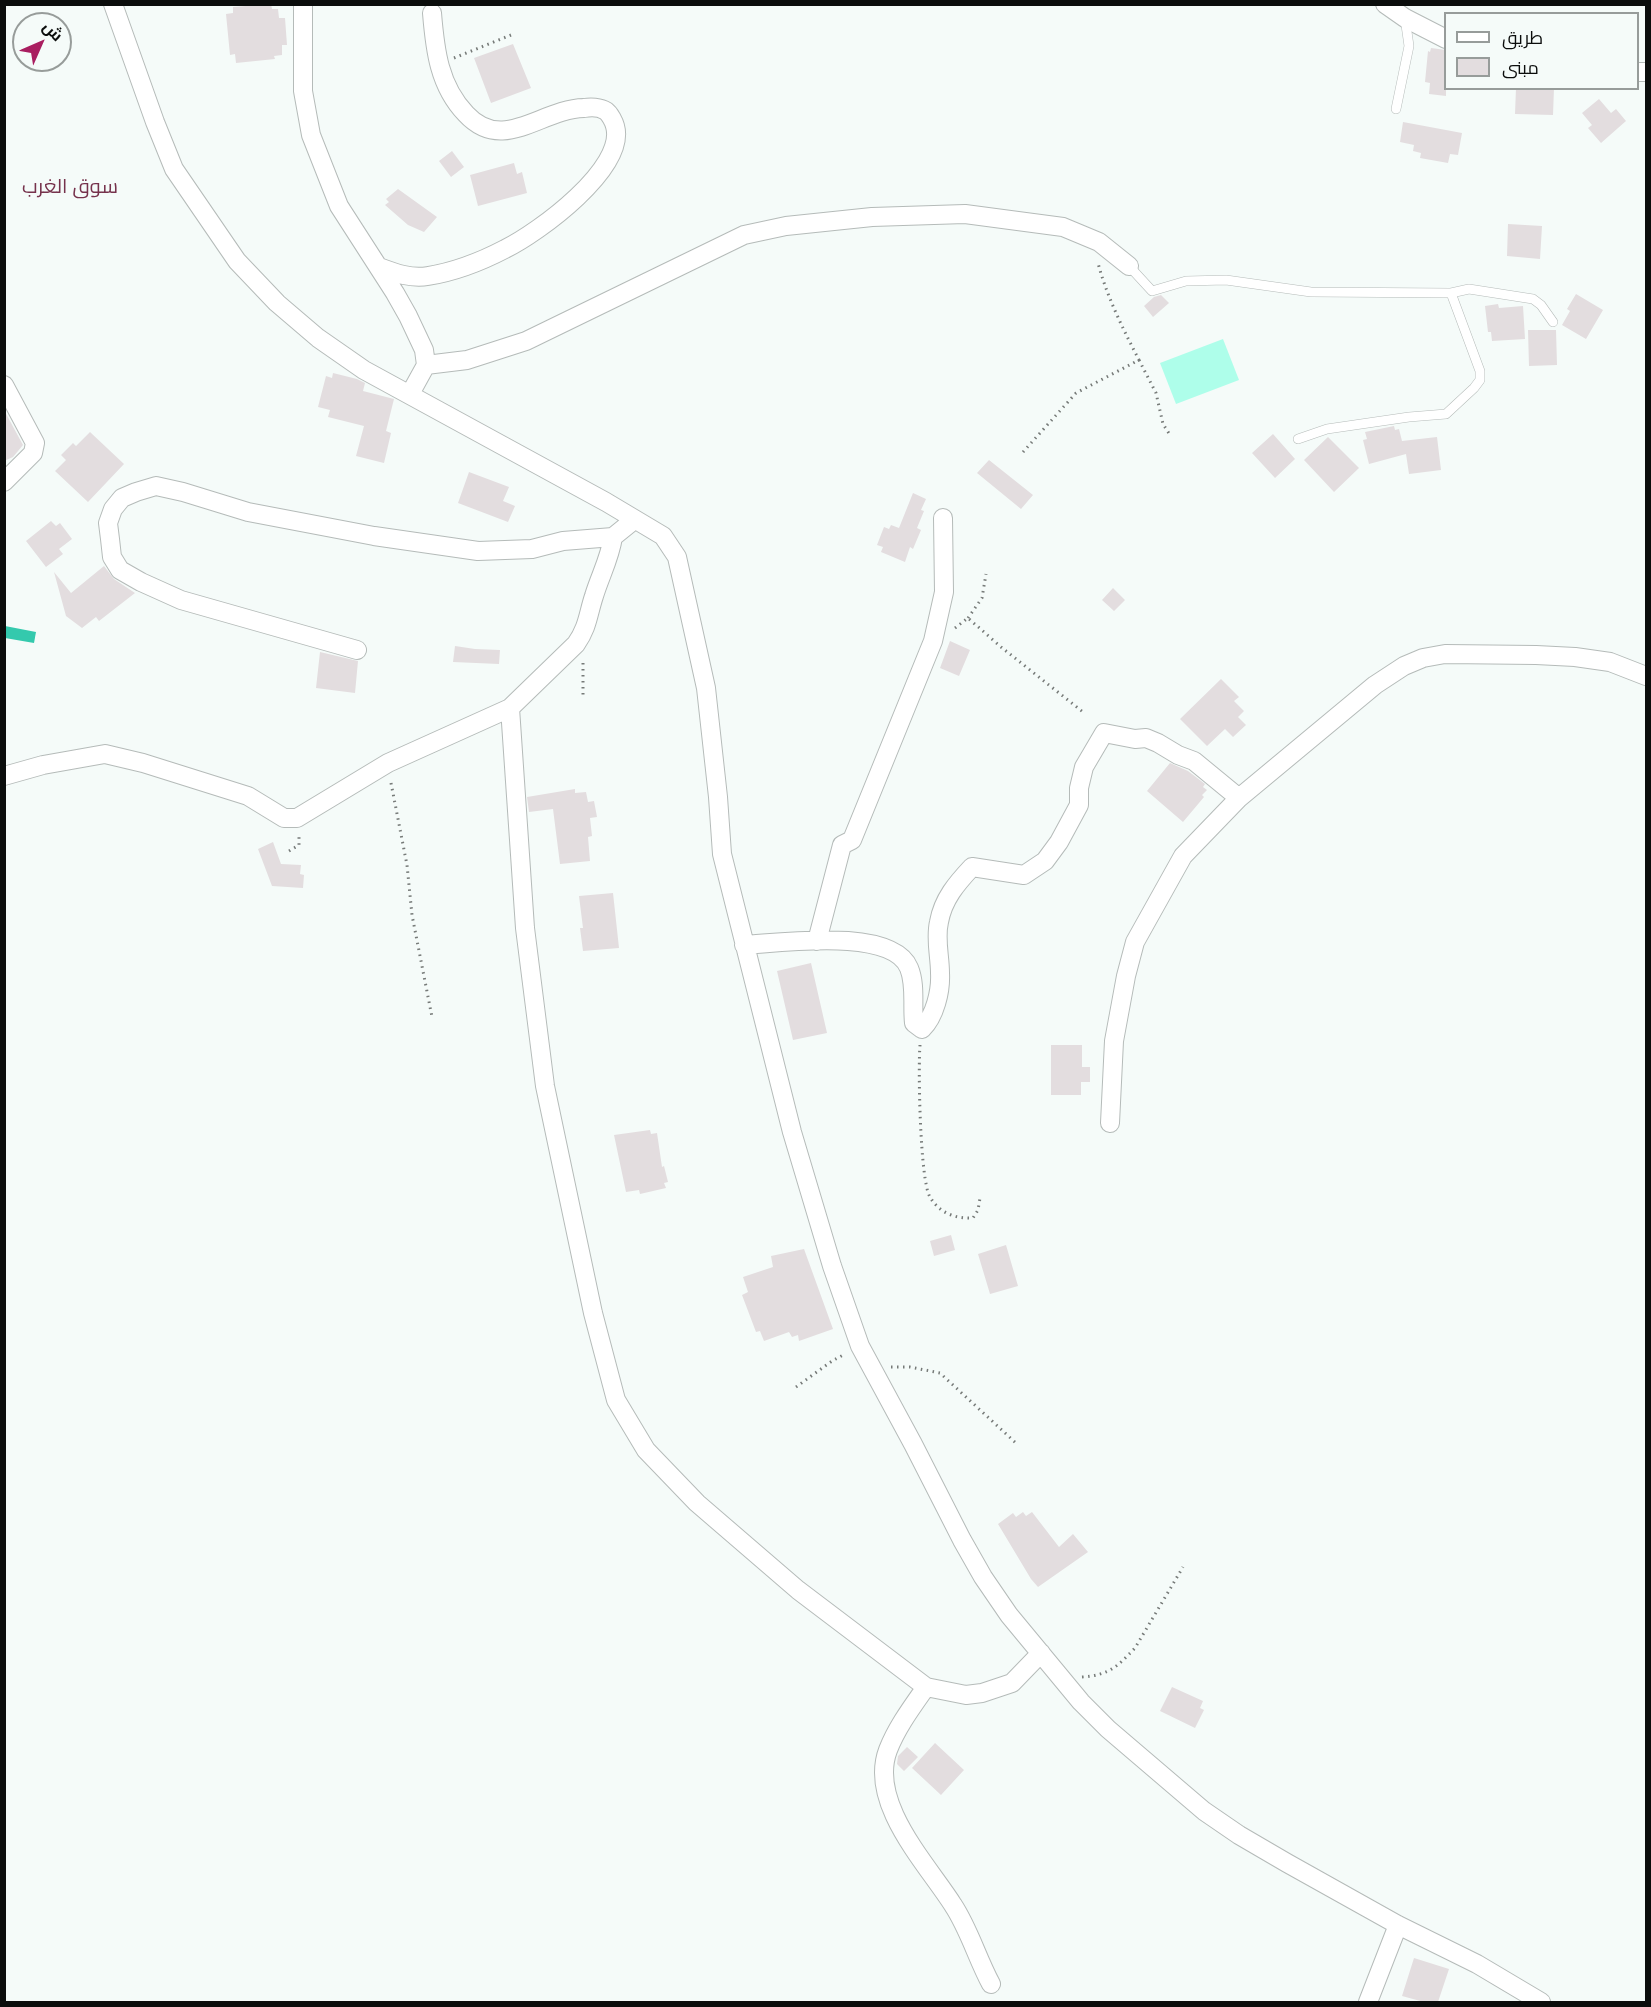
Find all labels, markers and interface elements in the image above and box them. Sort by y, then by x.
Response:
north arrow [12,12,72,72]
legend [1444,12,1639,90]
text: ش [40,16,68,44]
text: طريق [1502,26,1543,48]
text: مبنى [1502,56,1539,78]
district label: سوق الغرب [22,175,118,199]

